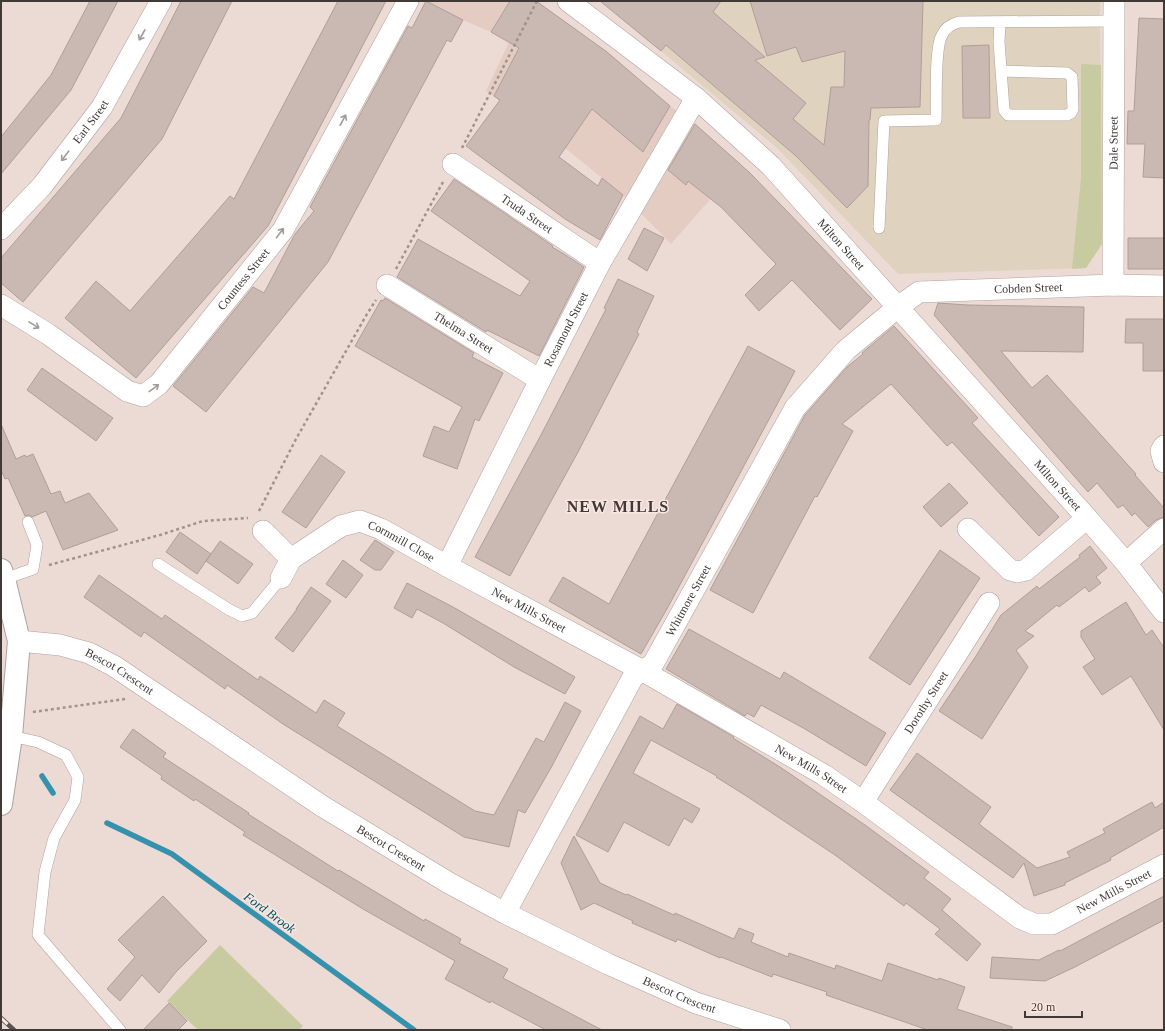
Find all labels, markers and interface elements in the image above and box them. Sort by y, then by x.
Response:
one-way arrow [137,29,145,41]
street label: Earl Street [70,97,112,146]
one-way arrow [340,114,348,126]
street label: Dale Street [1106,115,1121,170]
one-way arrow [60,151,69,162]
street label: Truda Street [498,191,556,236]
street label: Milton Street [815,216,868,273]
one-way arrow [276,228,284,239]
street label: Countess Street [214,245,273,313]
street label: Cobden Street [994,280,1063,296]
street label: Rosamond Street [541,289,591,369]
street label: Thelma Street [431,309,496,357]
one-way arrow [28,321,39,329]
one-way arrow [148,384,159,392]
street label: Milton Street [1031,457,1085,514]
district label: NEW MILLS [567,498,669,515]
street label: Cornmill Close [366,518,437,565]
street label: Whitmore Street [663,562,714,639]
street label: New Mills Street [489,584,569,636]
street label: Bescot Crescent [83,645,157,698]
street label: Dorothy Street [901,668,951,736]
street label: New Mills Street [773,741,851,796]
street label: Bescot Crescent [354,822,429,874]
street label: New Mills Street [1074,866,1154,917]
water label: Ford Brook [240,888,299,936]
street label: Bescot Crescent [641,973,718,1016]
scale bar [1025,993,1082,1019]
text: 20 m [1031,1000,1056,1014]

